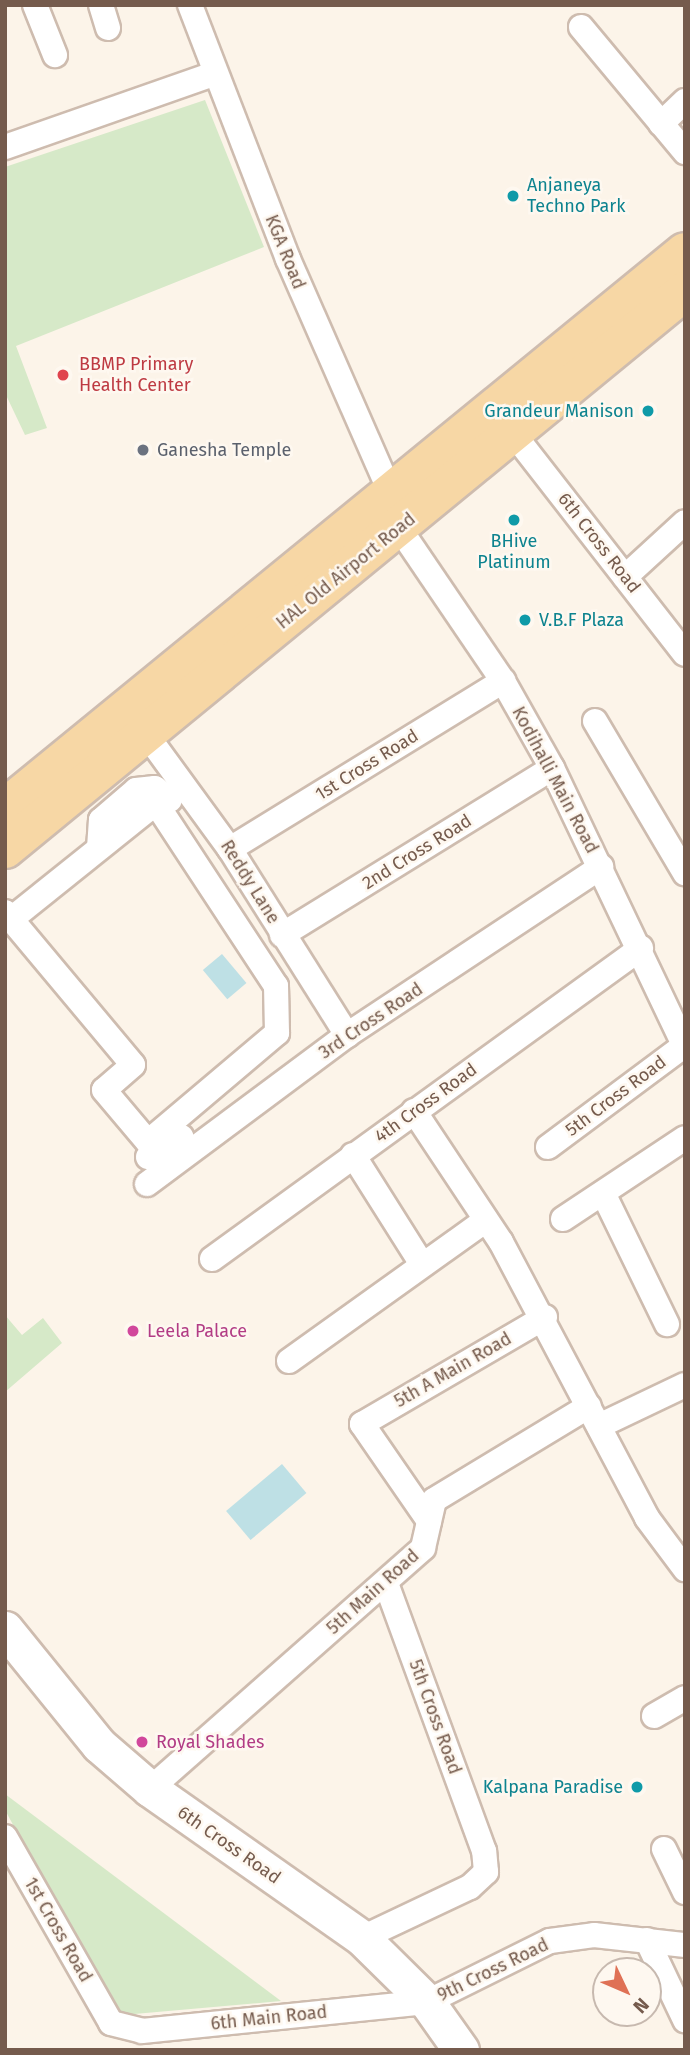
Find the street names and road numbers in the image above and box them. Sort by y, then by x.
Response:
street label: KGA Road [260,212,310,292]
street label: 6th Cross Road [553,489,645,597]
street label: HAL Old Airport Road [272,508,420,634]
street label: Kodihalli Main Road [507,703,603,857]
street label: 1st Cross Road [312,725,422,805]
street label: 2nd Cross Road [358,810,476,894]
street label: Reddy Lane [216,836,284,928]
street label: 3rd Cross Road [315,978,427,1064]
street label: 5th Cross Road [561,1051,671,1141]
street label: 4th Cross Road [371,1059,481,1147]
street label: 5th A Main Road [391,1328,515,1412]
street label: 5th Main Road [323,1545,423,1639]
street label: 5th Cross Road [404,1657,466,1777]
street label: 6th Cross Road [173,1801,285,1889]
street label: 1st Cross Road [19,1874,97,1986]
street label: 9th Cross Road [434,1934,552,2006]
street label: 6th Main Road [210,2001,328,2035]

